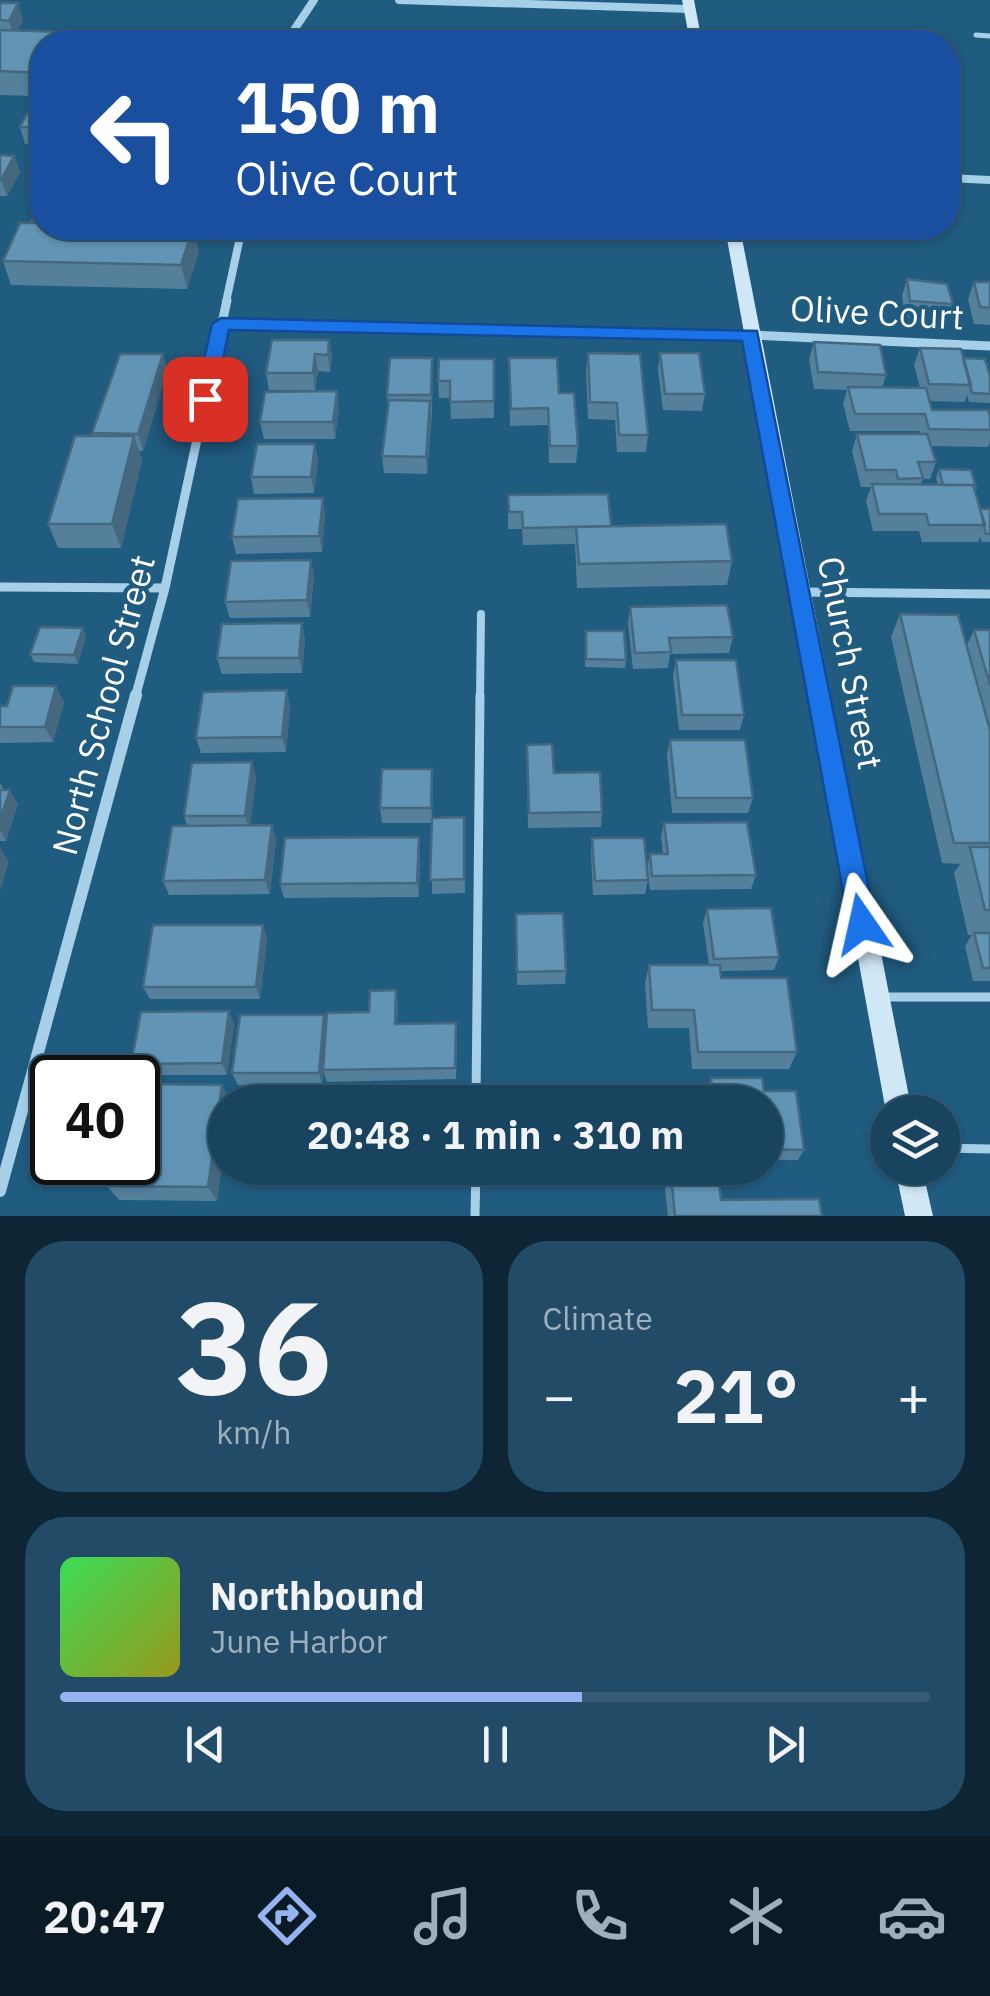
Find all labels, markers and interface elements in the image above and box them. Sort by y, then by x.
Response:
text: 150 m [235,61,440,152]
icon: left [70,70,200,200]
text: Olive Court [235,149,459,207]
street label: Olive Court [789,284,965,340]
pin [163,357,248,442]
icon: arrive [178,372,233,427]
street label: North School Street [41,550,165,860]
street label: Church Street [808,552,894,773]
position arrow [810,872,914,976]
speed limit sign: 40 [30,1055,160,1185]
map controls [870,1095,960,1185]
button: layers [870,1095,960,1185]
text: 20:48 · 1 min · 310 m [307,1110,684,1159]
text: 36 [176,1261,332,1430]
text: Climate [543,1297,653,1339]
text: 21° [674,1346,799,1444]
text: − [543,1360,576,1431]
text: + [897,1360,930,1431]
text: km/h [216,1411,291,1453]
text: Northbound [210,1571,425,1620]
text: June Harbor [210,1620,387,1662]
icon: previous [178,1717,233,1772]
icon: pause [468,1717,523,1772]
icon: next [758,1717,813,1772]
icon: directions [252,1881,322,1951]
icon: music [408,1881,478,1951]
icon: phone [565,1881,635,1951]
icon: climate [721,1881,791,1951]
icon: car [877,1881,947,1951]
text: 20:47 [43,1887,166,1945]

